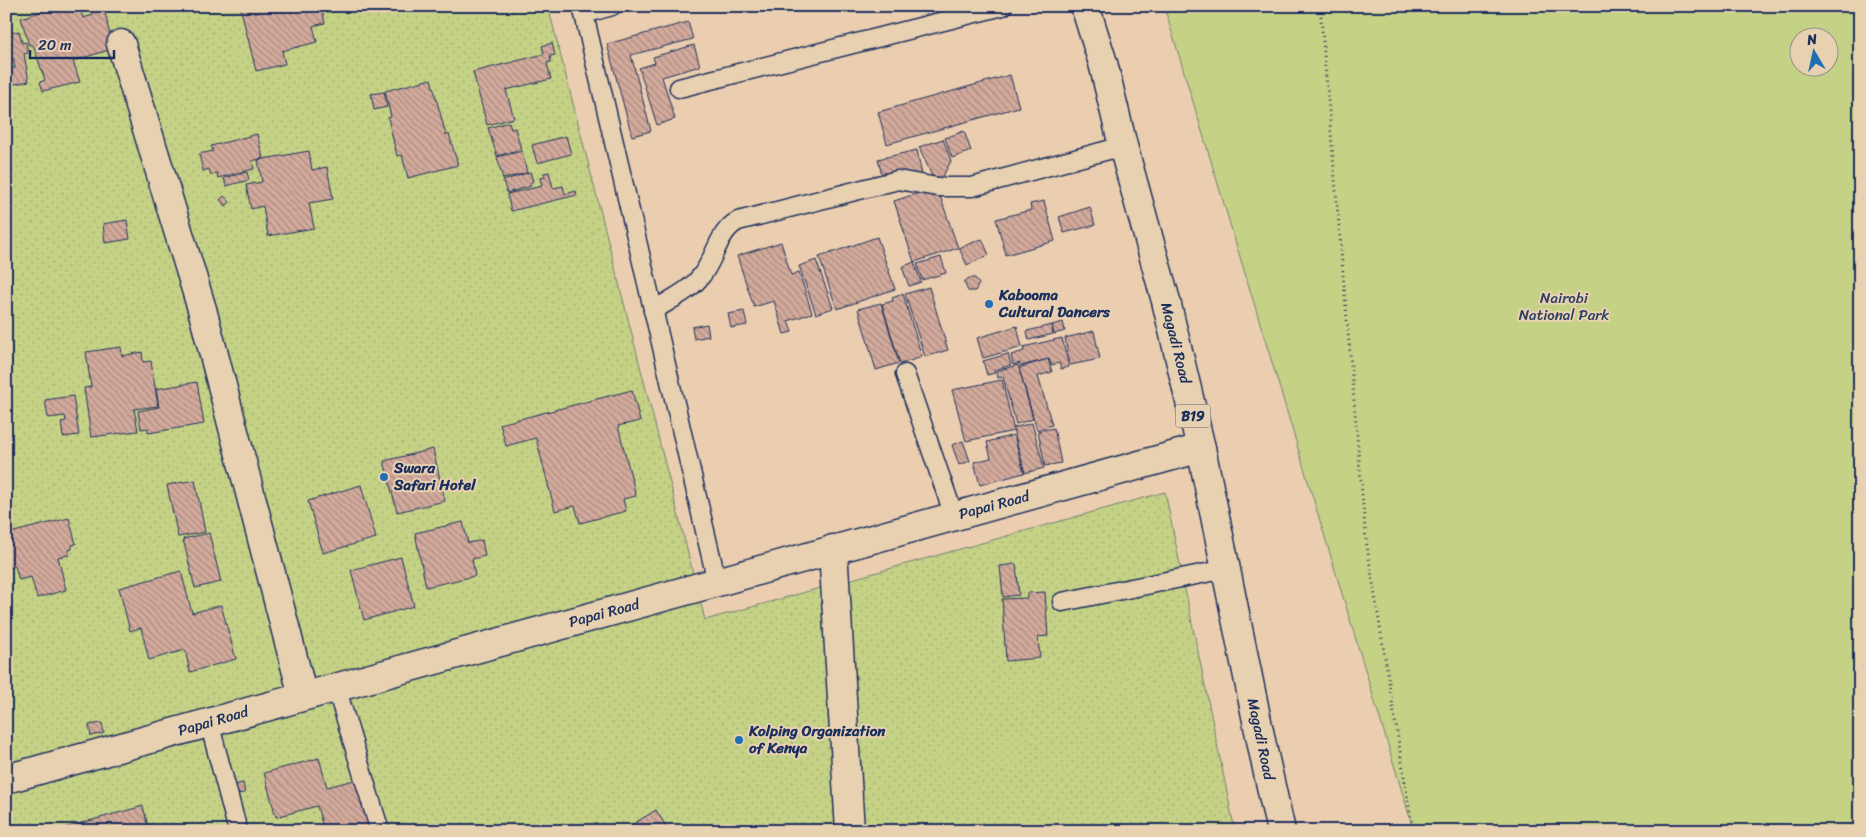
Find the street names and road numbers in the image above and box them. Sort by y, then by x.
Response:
street label: Magadi Road [1153,300,1199,387]
road number: B19 [1176,404,1210,428]
street label: Papai Road [956,483,1033,527]
street label: Papai Road [566,591,643,635]
street label: Magadi Road [1240,696,1283,783]
street label: Papai Road [175,698,252,743]

